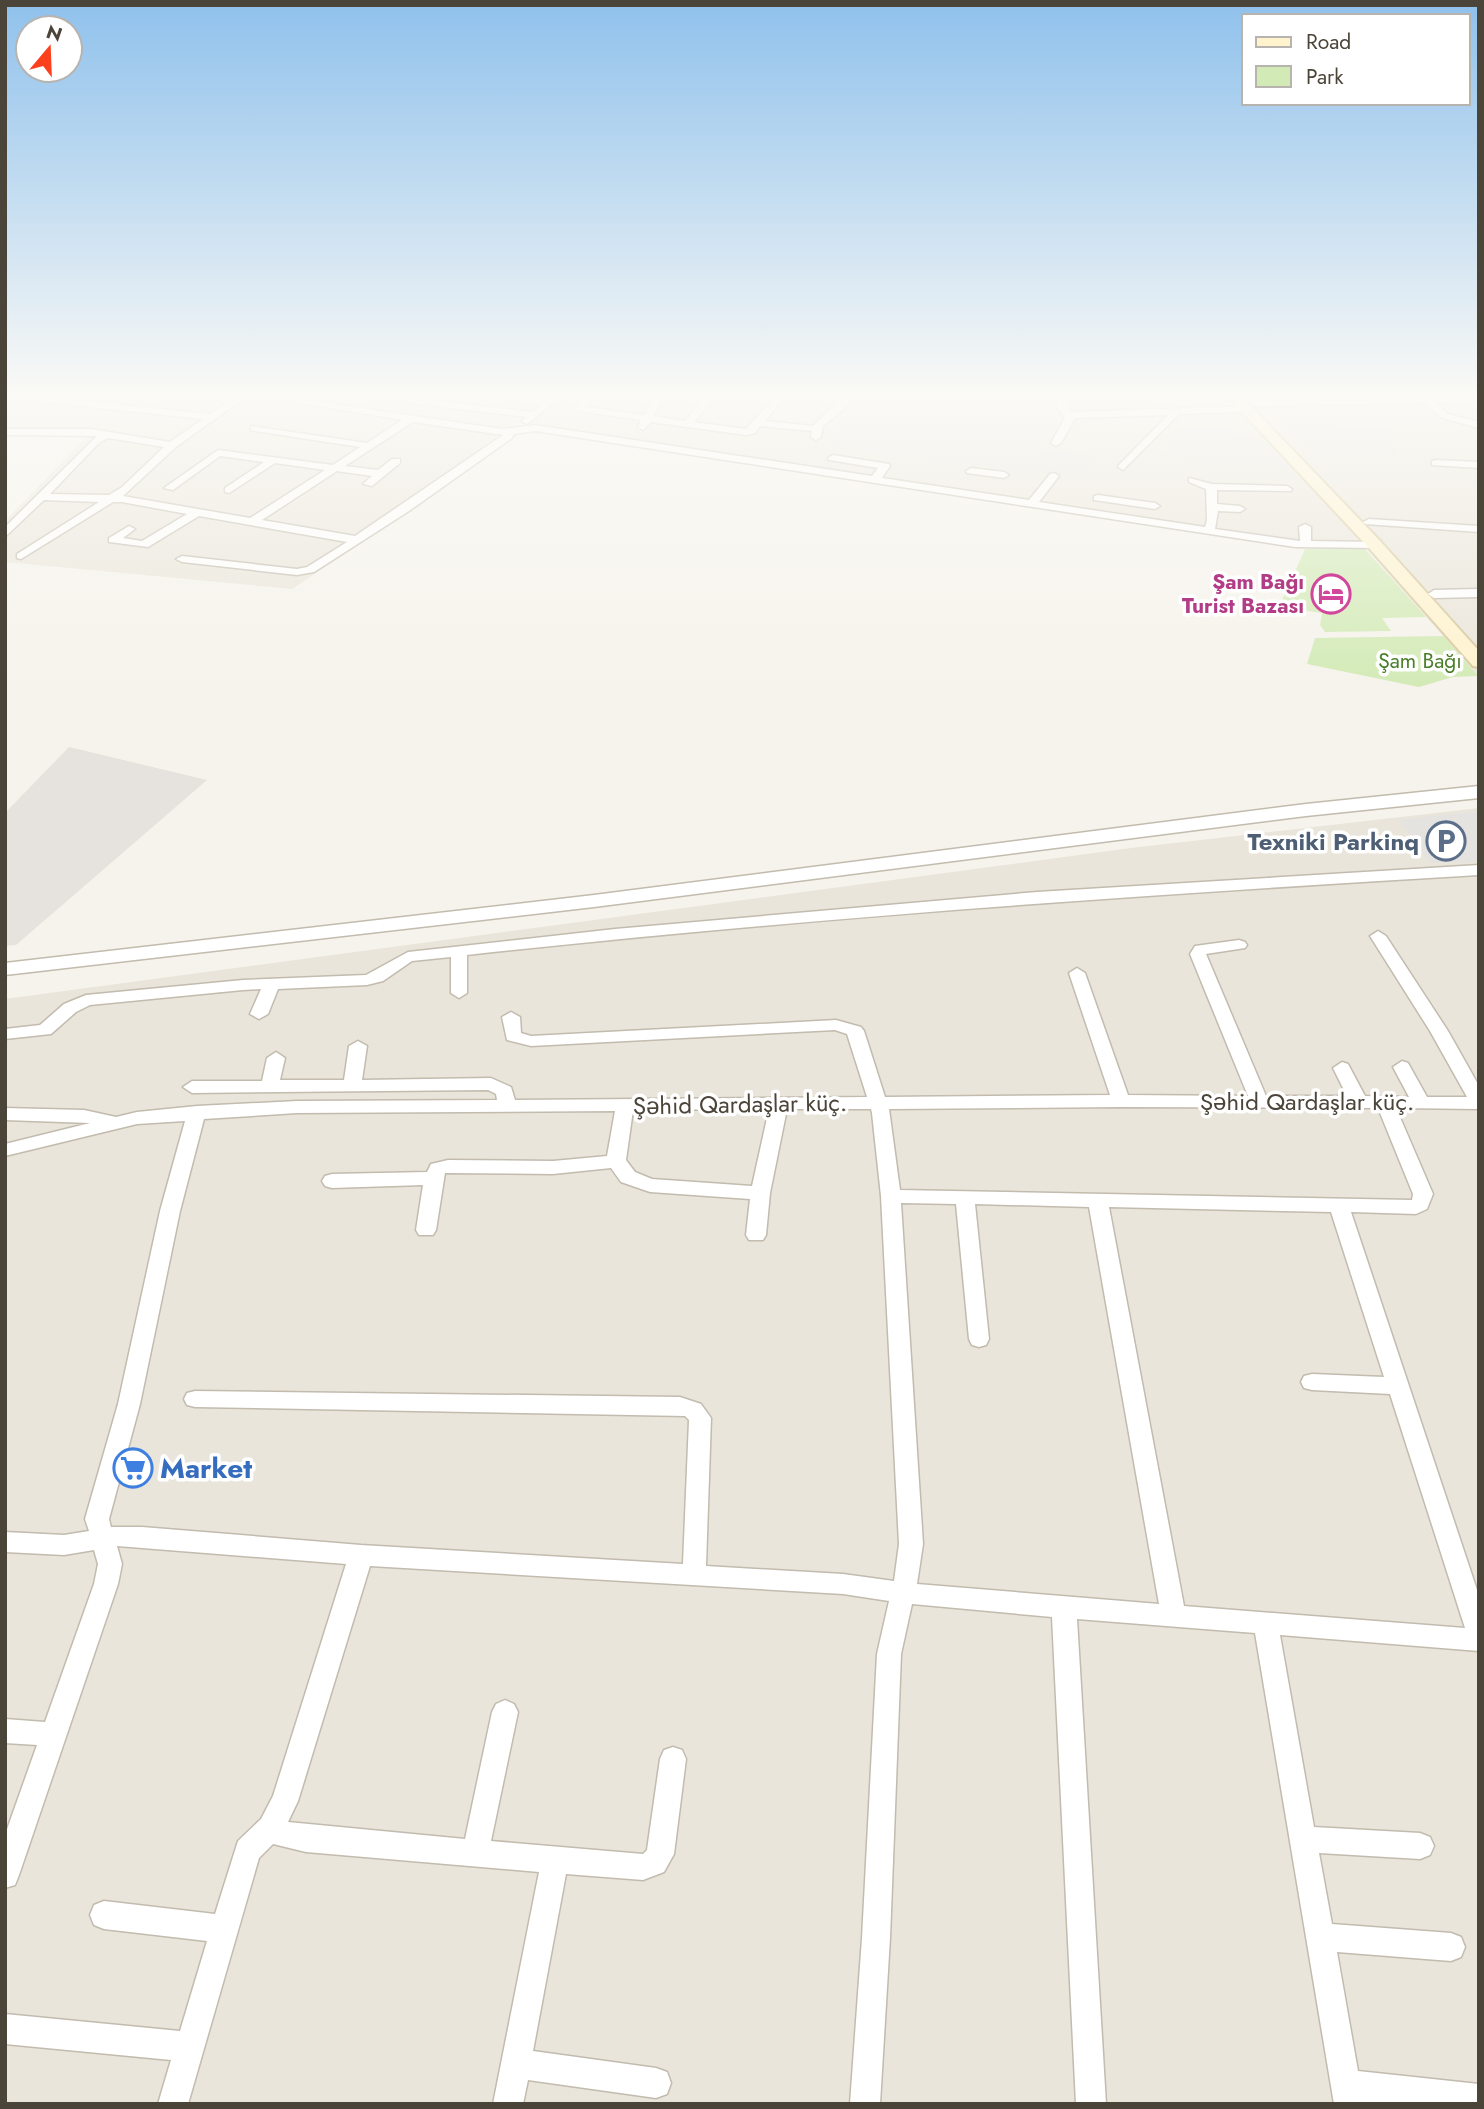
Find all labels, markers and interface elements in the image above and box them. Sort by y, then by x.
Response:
north arrow [14,14,84,84]
legend [1242,14,1470,105]
text: N [43,18,66,49]
text: Road [1306,27,1351,57]
text: Park [1306,62,1344,92]
place label: Şam Bağı Turist Bazası [1182,567,1304,621]
hotel icon: Şam Bağı Turist Bazası [1310,573,1352,615]
park label: Şam Bağı [1378,646,1462,676]
parking icon: Texniki Parkinq [1425,820,1467,862]
place label: Texniki Parkinq [1248,824,1419,859]
street label: Şəhid Qardaşlar küç. [1200,1084,1414,1119]
street label: Şəhid Qardaşlar küç. [633,1085,847,1123]
supermarket icon: Market [112,1447,154,1489]
place label: Market [160,1448,252,1489]

